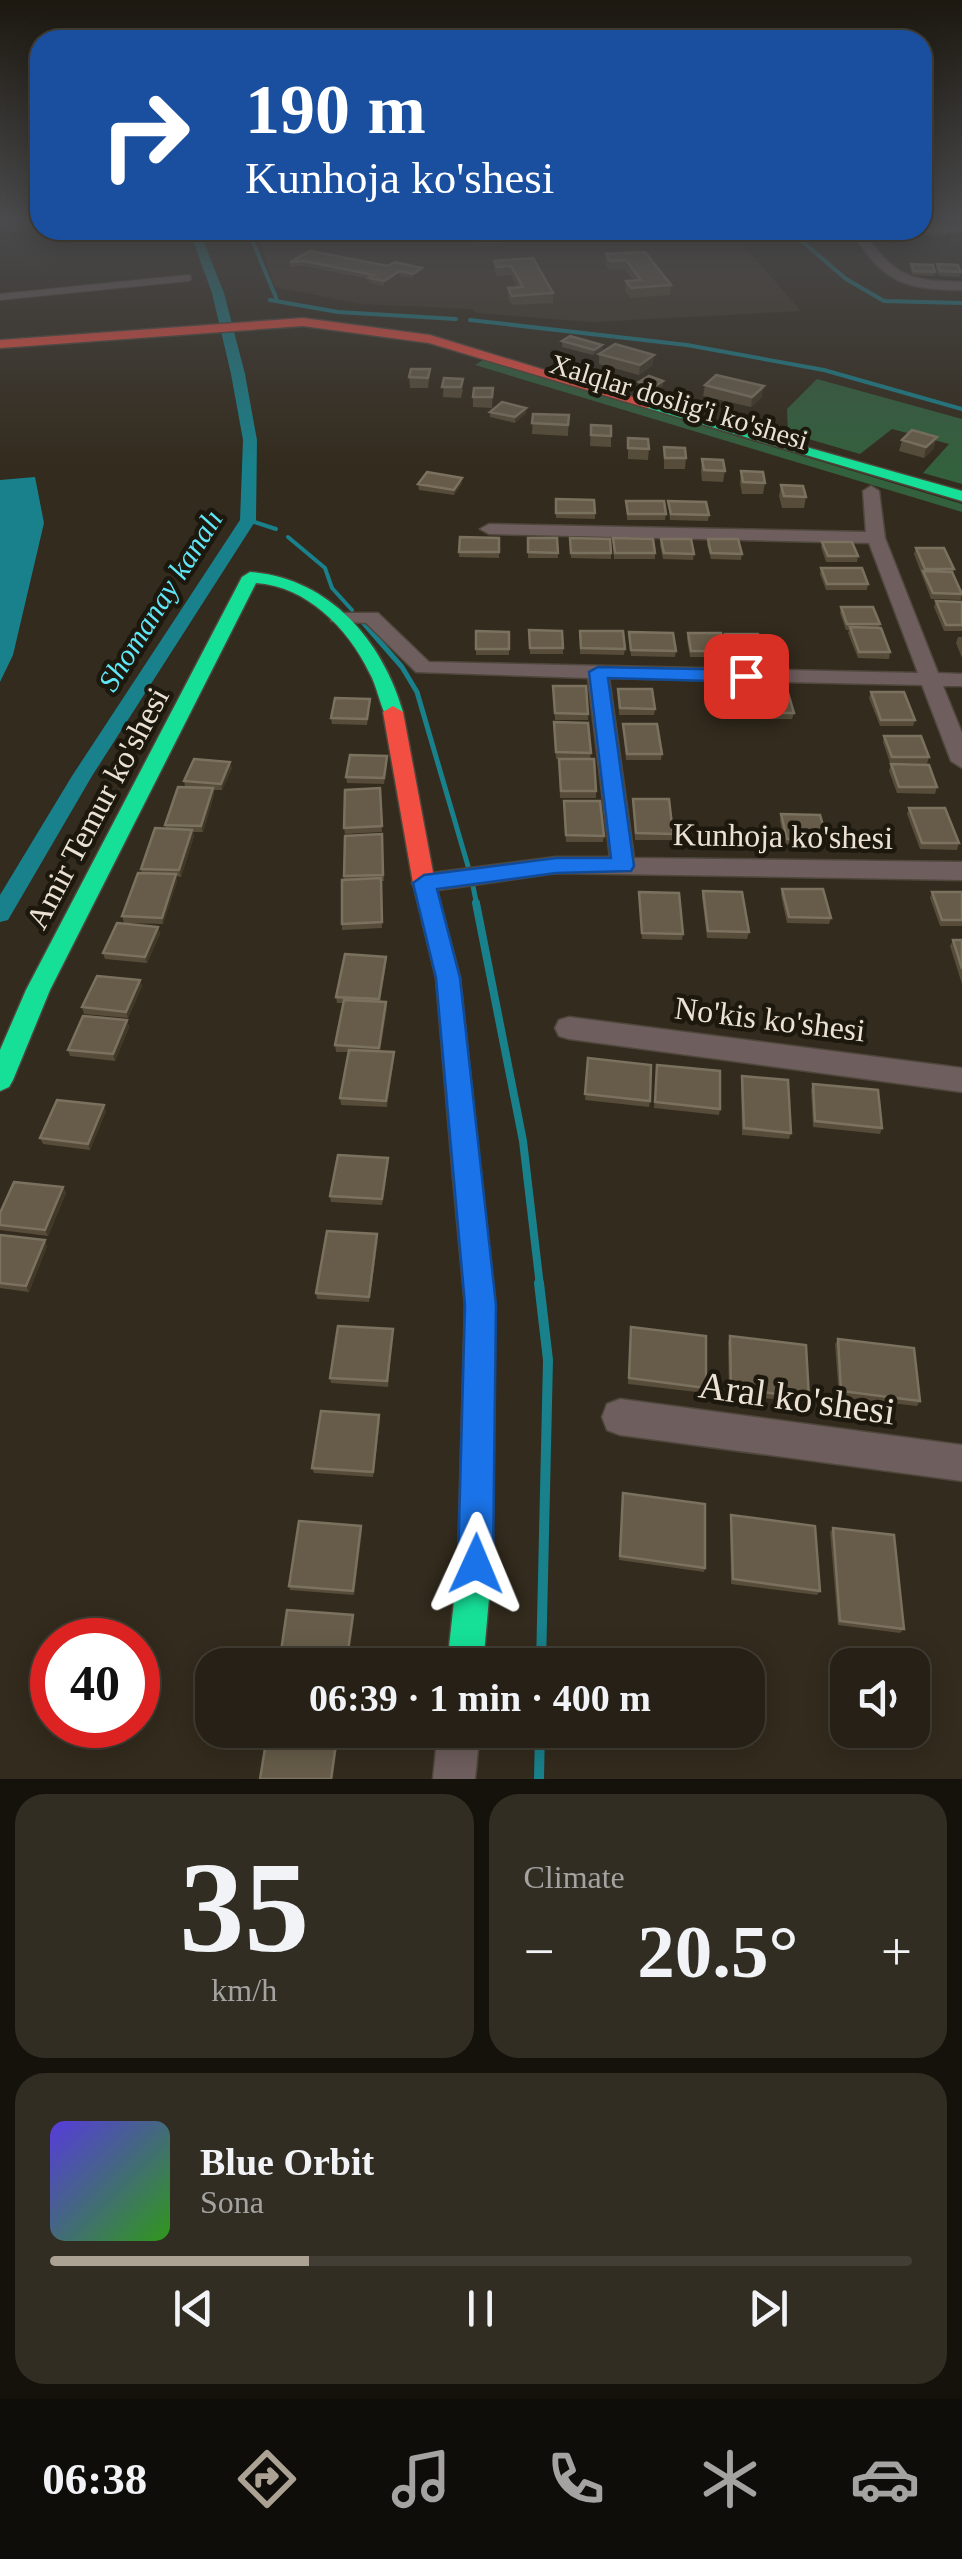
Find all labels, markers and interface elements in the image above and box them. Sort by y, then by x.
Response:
icon: right [80,70,210,200]
text: 190 m [245,71,426,148]
text: Kunhoja ko'shesi [245,153,554,203]
street label: Xalqlar doslig'i ko'shesi [546,348,812,456]
water label: Shomanay kanalı [91,503,229,697]
pin [704,634,789,719]
icon: arrive [719,649,774,704]
street label: Amir Temur ko'shesi [18,681,176,935]
street label: Kunhoja ko'shesi [673,816,893,856]
street label: No'kis ko'shesi [673,989,868,1049]
street label: Aral ko'shesi [696,1363,898,1433]
position arrow [424,1512,528,1616]
speed limit sign: 40 [30,1618,160,1748]
map controls [830,1648,930,1748]
button: sound [830,1648,930,1748]
text: 06:39 · 1 min · 400 m [309,1677,651,1719]
text: 35 [179,1835,309,1979]
text: Climate [524,1859,625,1895]
text: 20.5° [637,1910,798,1993]
text: − [524,1921,555,1982]
text: + [881,1921,912,1982]
text: km/h [211,1972,277,2008]
text: Blue Orbit [200,2141,374,2183]
text: Sona [200,2184,264,2220]
icon: previous [166,2281,221,2336]
icon: pause [453,2281,508,2336]
icon: next [741,2281,796,2336]
icon: directions [232,2444,302,2514]
icon: music [386,2444,456,2514]
icon: phone [541,2444,611,2514]
icon: climate [695,2444,765,2514]
icon: car [850,2444,920,2514]
text: 06:38 [42,2454,147,2504]

